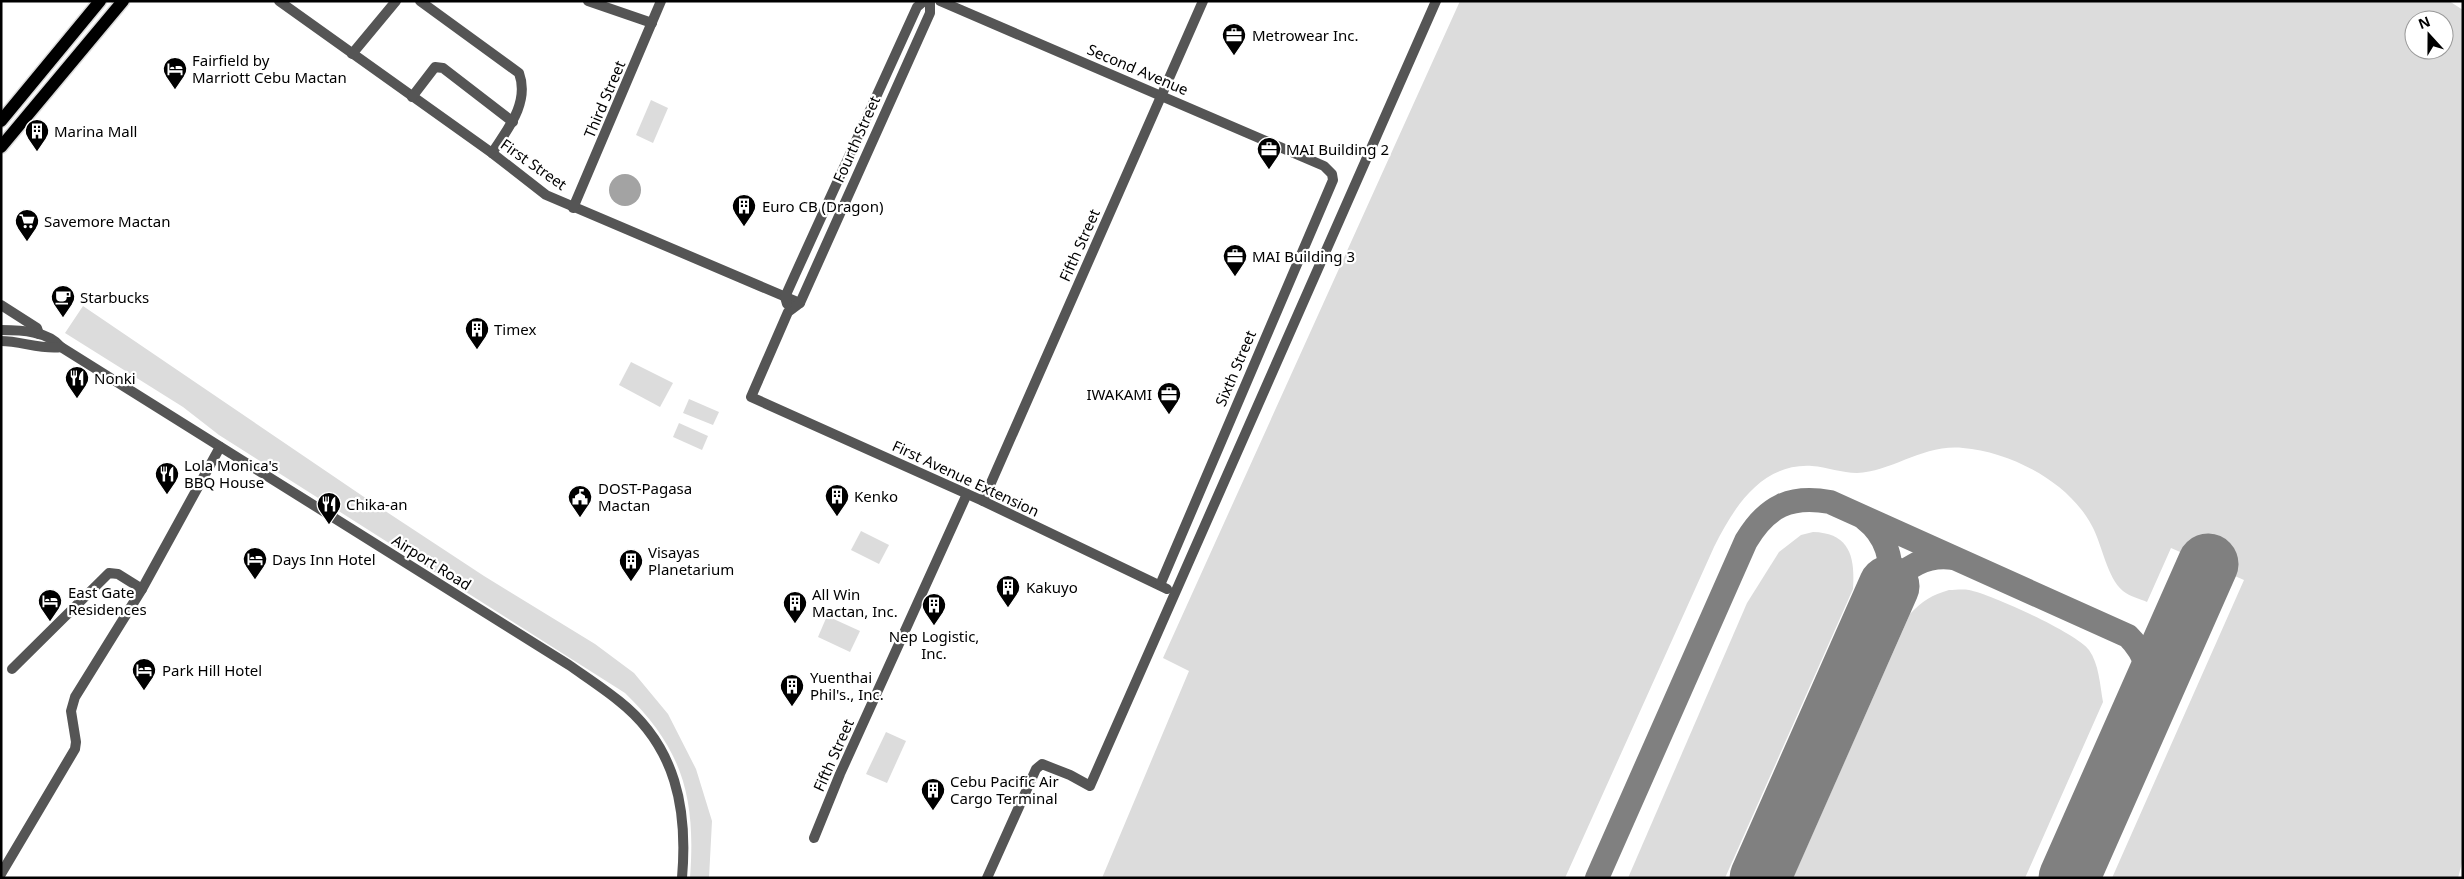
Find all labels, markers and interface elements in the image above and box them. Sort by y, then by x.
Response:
north arrow [2404,10,2454,60]
text: N [2415,11,2433,33]
office icon: Metrowear Inc. [1221,22,1247,56]
place label: Metrowear Inc. [1252,25,1359,45]
street label: Second Avenue [1084,39,1192,99]
place label: Fairfield by Marriott Cebu Mactan [192,50,347,87]
hotel icon: Fairfield by Marriott Cebu Mactan [162,56,188,90]
street label: Third Street [579,57,630,141]
street label: Fourth Street [828,92,884,185]
building icon: Marina Mall [24,118,50,152]
place label: Marina Mall [54,121,137,141]
street label: First Street [497,134,571,194]
office icon: MAI Building 2 [1256,136,1282,170]
place label: MAI Building 2 [1286,139,1389,159]
building icon: Euro CB (Dragon) [731,193,757,227]
place label: Euro CB (Dragon) [762,196,883,216]
street label: Fifth Street [1054,205,1104,284]
supermarket icon: Savemore Mactan [14,208,40,242]
place label: Savemore Mactan [44,211,170,231]
office icon: MAI Building 3 [1222,243,1248,277]
place label: MAI Building 3 [1252,246,1355,266]
cafe icon: Starbucks [50,284,76,318]
place label: Starbucks [80,287,149,307]
building icon: Timex [464,316,490,350]
place label: Timex [494,319,536,339]
street label: Sixth Street [1210,327,1260,409]
restaurant icon: Nonki [64,365,90,399]
place label: Nonki [94,368,136,388]
office icon: IWAKAMI [1156,381,1182,415]
place label: IWAKAMI [1086,384,1152,404]
street label: First Avenue Extension [889,435,1043,521]
place label: Lola Monica's BBQ House [184,455,279,492]
restaurant icon: Lola Monica's BBQ House [154,461,180,495]
place label: DOST-Pagasa Mactan [598,478,692,515]
building icon: Kenko [824,483,850,517]
public building icon: DOST-Pagasa Mactan [567,484,593,518]
place label: Kenko [854,486,898,506]
restaurant icon: Chika-an [316,491,342,525]
place label: Chika-an [346,494,408,514]
street label: Airport Road [389,530,475,594]
place label: Visayas Planetarium [648,542,734,579]
hotel icon: Days Inn Hotel [242,546,268,580]
building icon: Visayas Planetarium [618,548,644,582]
place label: Days Inn Hotel [272,549,376,569]
building icon: Kakuyo [995,574,1021,608]
place label: Kakuyo [1026,577,1078,597]
place label: East Gate Residences [68,582,147,619]
place label: All Win Mactan, Inc. [812,584,898,621]
hotel icon: East Gate Residences [37,588,63,622]
building icon: All Win Mactan, Inc. [782,590,808,624]
building icon: Nep Logistic, Inc. [921,592,947,626]
place label: Nep Logistic, Inc. [889,626,979,663]
hotel icon: Park Hill Hotel [131,657,157,691]
place label: Park Hill Hotel [162,660,262,680]
place label: Yuenthai Phil's., Inc. [810,667,884,704]
building icon: Yuenthai Phil's., Inc. [779,673,805,707]
street label: Fifth Street [808,715,858,794]
place label: Cebu Pacific Air Cargo Terminal [950,771,1059,808]
building icon: Cebu Pacific Air Cargo Terminal [920,777,946,811]

